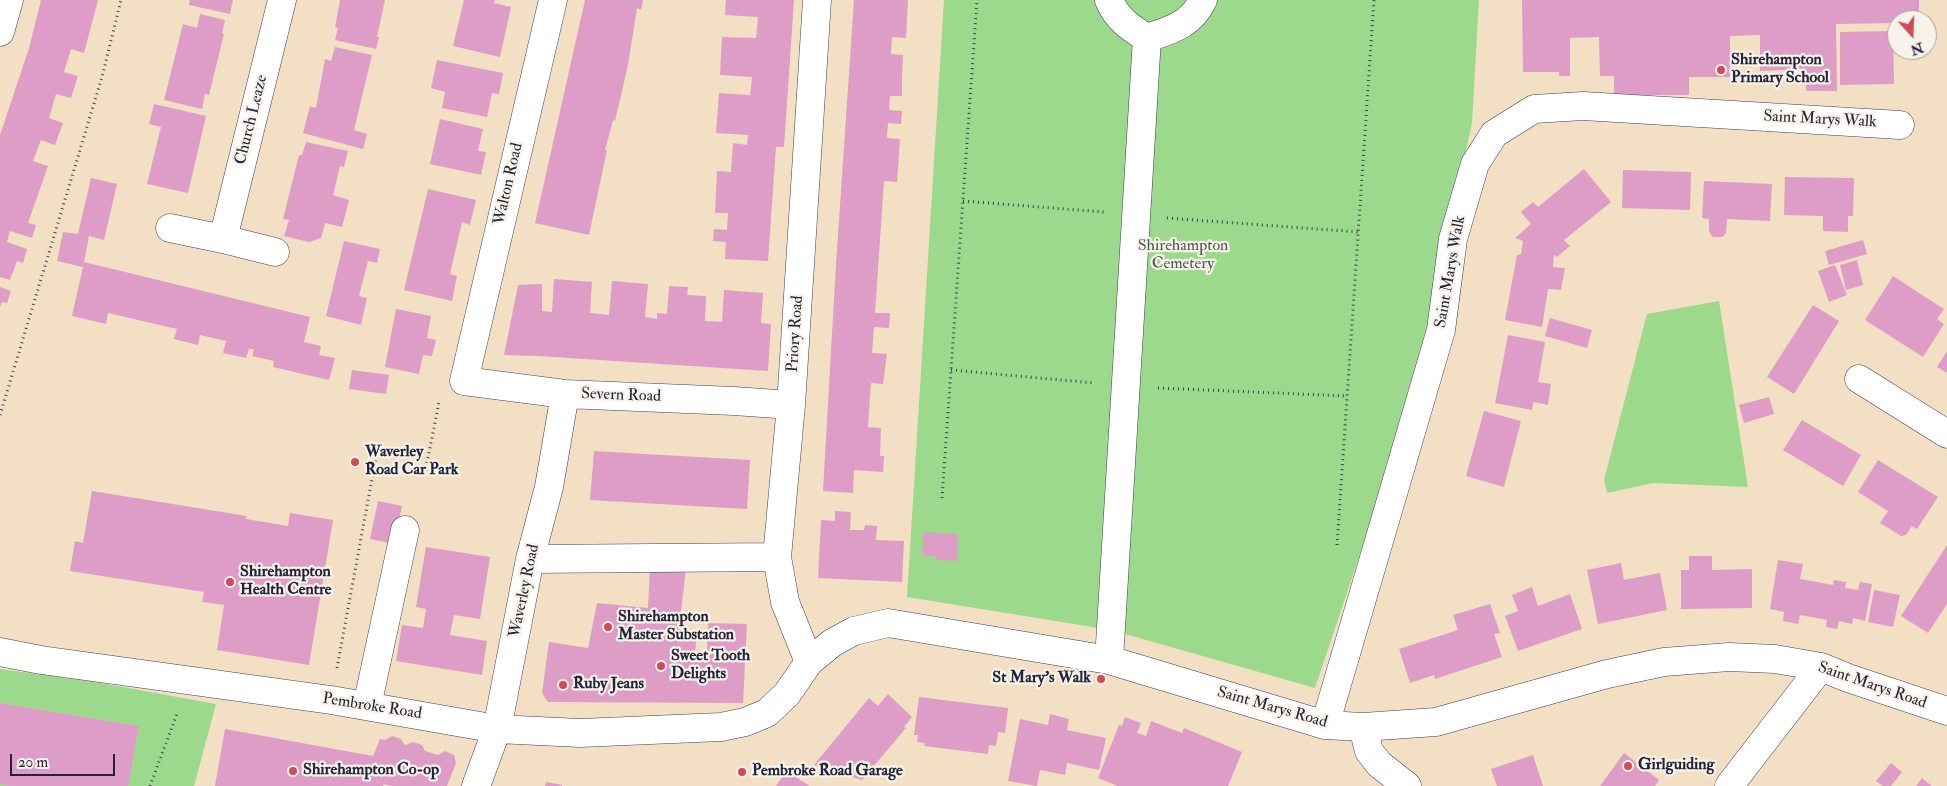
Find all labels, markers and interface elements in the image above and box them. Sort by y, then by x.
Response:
north arrow [1887,10,1937,60]
text: N [1908,38,1926,59]
place label: Shirehampton Primary School [1731,51,1829,89]
marker: Shirehampton Primary School [1715,64,1727,76]
street label: Church Leaze [232,73,272,167]
street label: Saint Marys Walk [1763,107,1877,133]
street label: Walton Road [490,141,528,227]
street label: Saint Marys Walk [1432,214,1470,330]
park label: Shirehampton Cemetery [1138,237,1228,275]
street label: Priory Road [784,295,808,373]
street label: Severn Road [581,385,661,407]
place label: Waverley Road Car Park [365,443,458,481]
marker: Waverley Road Car Park [349,456,361,468]
street label: Waverley Road [506,542,544,640]
place label: Shirehampton Health Centre [240,563,331,601]
marker: Shirehampton Health Centre [224,576,236,588]
place label: Shirehampton Master Substation [618,608,734,646]
marker: Shirehampton Master Substation [602,621,614,633]
place label: Sweet Tooth Delights [671,647,750,685]
street label: Saint Marys Road [1815,658,1929,714]
marker: Sweet Tooth Delights [655,660,667,672]
place label: St Mary's Walk [992,669,1091,689]
marker: St Mary's Walk [1095,673,1107,685]
place label: Ruby Jeans [573,675,644,695]
marker: Ruby Jeans [557,679,569,691]
street label: Saint Marys Road [1215,683,1329,733]
street label: Pembroke Road [321,690,423,724]
scale bar [12,744,118,776]
text: 20 m [18,753,48,772]
place label: Girlguiding [1638,756,1714,776]
marker: Girlguiding [1622,760,1634,772]
place label: Shirehampton Co-op [303,761,439,781]
place label: Pembroke Road Garage [752,762,903,782]
marker: Shirehampton Co-op [287,765,299,777]
marker: Pembroke Road Garage [736,766,748,778]

